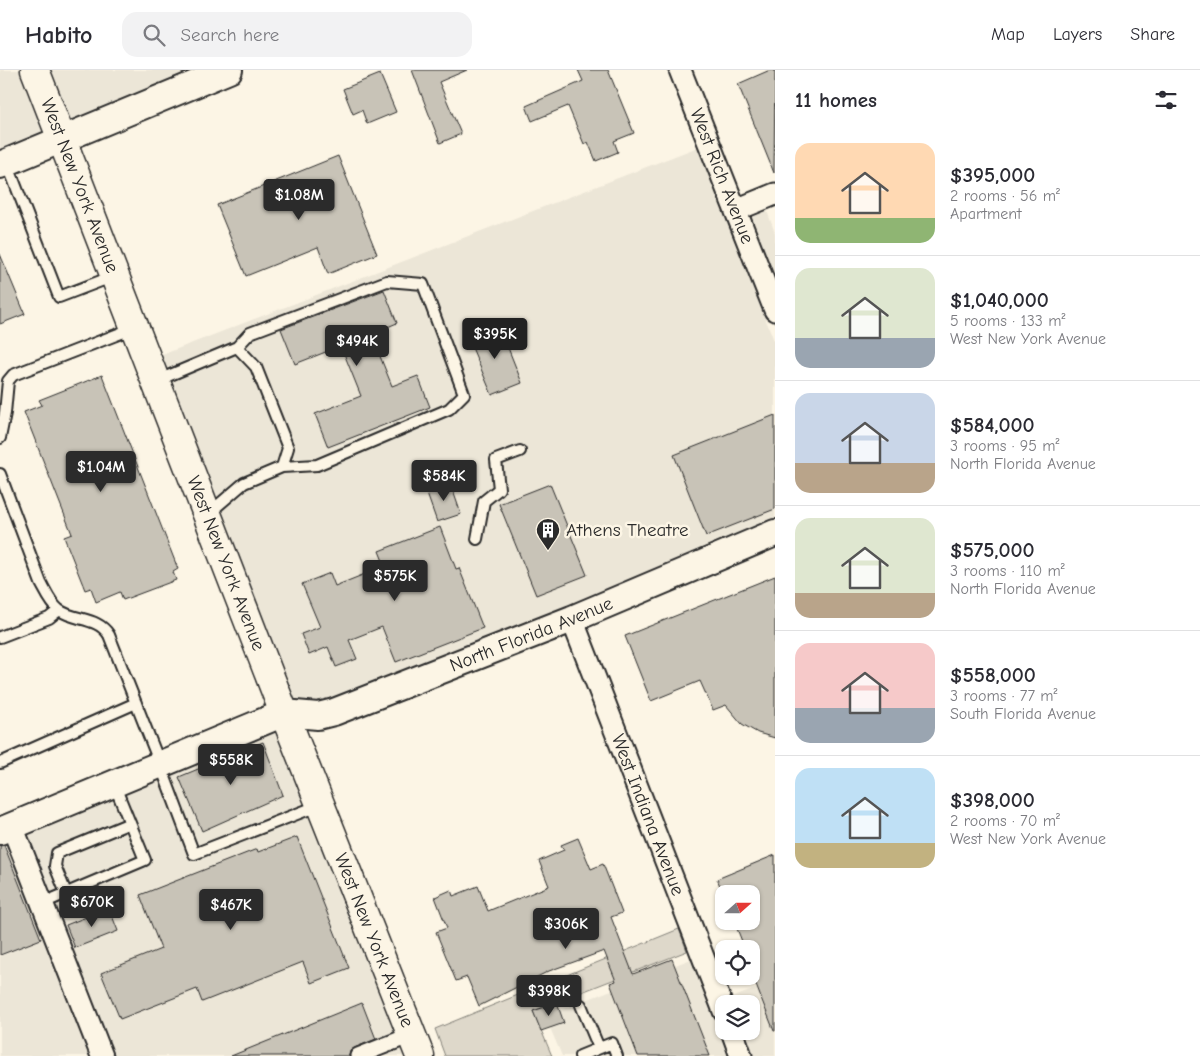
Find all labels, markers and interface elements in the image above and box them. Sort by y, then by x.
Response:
search box [122,12,472,57]
text: Habito [25,21,92,49]
icon: search [140,21,168,49]
text: Search here [180,24,279,46]
text: Map [991,24,1025,45]
text: Layers [1053,24,1102,45]
text: Share [1130,24,1175,45]
icon: filters [1152,86,1180,114]
text: 11 homes [795,88,877,112]
street label: West New York Avenue [36,95,124,276]
street label: West Rich Avenue [685,105,759,247]
icon: home [835,163,895,223]
text: $395,000 [950,163,1035,187]
pin: $1.08M [258,178,340,221]
text: $1.08M [274,186,324,204]
text: 2 rooms · 56 m² [950,187,1060,205]
text: Apartment [950,205,1022,223]
icon: home [835,288,895,348]
text: $1,040,000 [950,288,1049,312]
text: 5 rooms · 133 m² [950,312,1066,330]
pin: $395K [460,318,530,360]
pin: $494K [322,324,392,367]
text: $395K [473,325,517,343]
text: West New York Avenue [950,330,1106,348]
text: $494K [336,332,378,350]
icon: home [835,413,895,473]
text: $584,000 [950,413,1034,437]
text: 3 rooms · 95 m² [950,437,1060,455]
pin: $1.04M [60,450,142,493]
text: North Florida Avenue [950,455,1096,473]
text: $1.04M [77,458,125,476]
pin: $584K [409,460,479,502]
text: $584K [423,467,465,485]
street label: West New York Avenue [182,473,270,654]
building icon: Athens Theatre [535,517,561,551]
place label: Athens Theatre [566,519,689,541]
icon: home [835,538,895,598]
text: $575,000 [950,538,1034,562]
pin: $575K [360,560,430,602]
text: 3 rooms · 110 m² [950,562,1065,580]
text: $575K [374,567,416,585]
text: North Florida Avenue [950,580,1096,598]
street label: North Florida Avenue [447,592,616,677]
icon: home [835,663,895,723]
text: $558,000 [950,663,1036,687]
text: 3 rooms · 77 m² [950,687,1058,705]
text: South Florida Avenue [950,705,1096,723]
street label: West Indiana Avenue [607,731,689,899]
pin: $558K [196,744,266,786]
text: $558K [209,751,253,769]
icon: home [835,788,895,848]
text: $398,000 [950,788,1035,812]
text: 2 rooms · 70 m² [950,812,1060,830]
text: West New York Avenue [950,830,1106,848]
street label: West New York Avenue [330,850,419,1031]
north arrow [715,885,760,930]
map controls [715,885,760,1040]
pin: $670K [57,886,127,928]
pin: $467K [196,888,266,931]
text: $670K [70,893,114,911]
text: $467K [210,896,252,914]
pin: $306K [531,908,601,950]
text: $306K [544,915,588,933]
button: locate [715,940,760,985]
pin: $398K [514,974,584,1017]
text: $398K [527,982,571,1000]
button: layers [715,995,760,1040]

